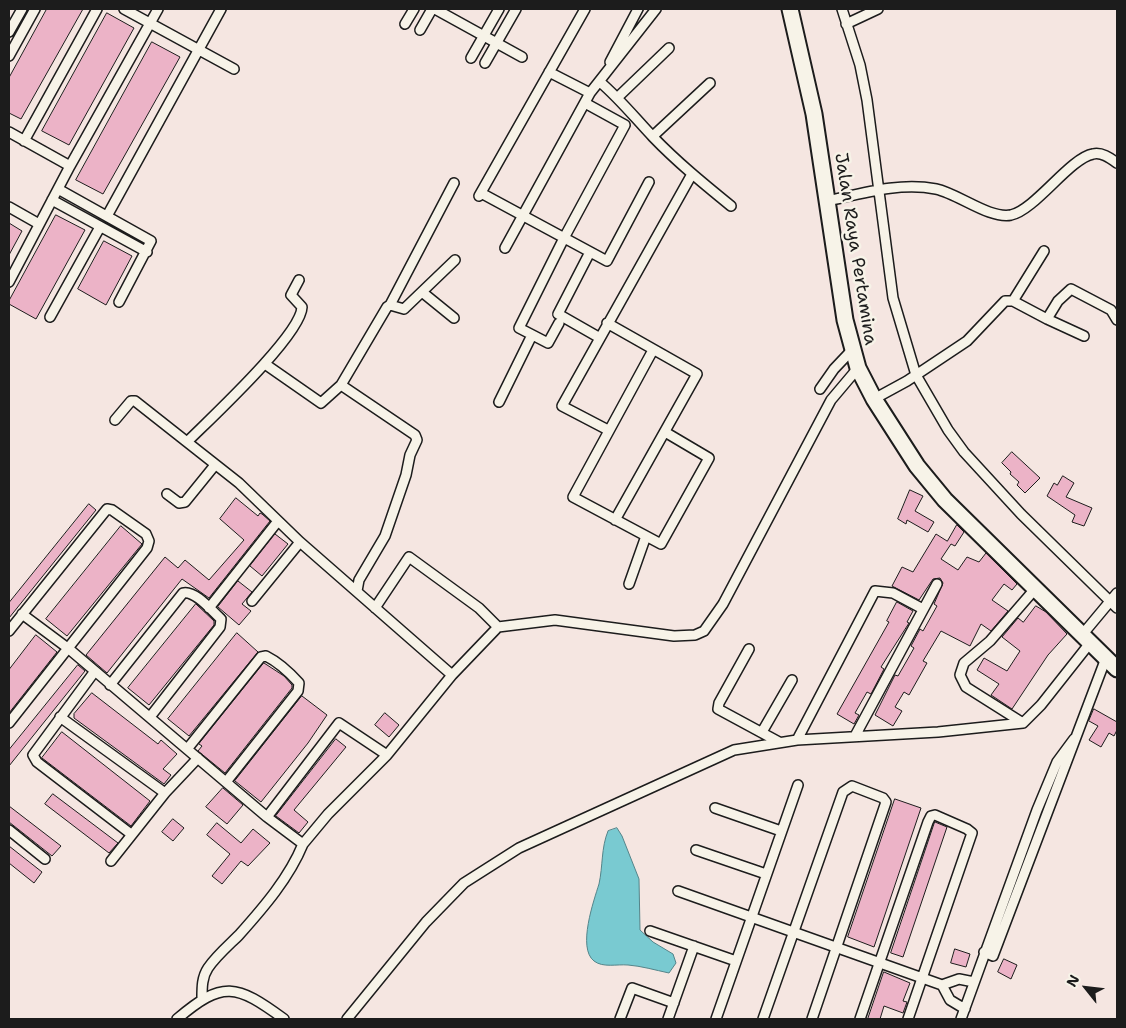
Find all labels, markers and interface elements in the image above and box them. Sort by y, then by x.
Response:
street label: Jalan Raya Pertamina [829,151,881,347]
north arrow [1061,963,1111,1013]
text: N [1062,972,1083,990]

